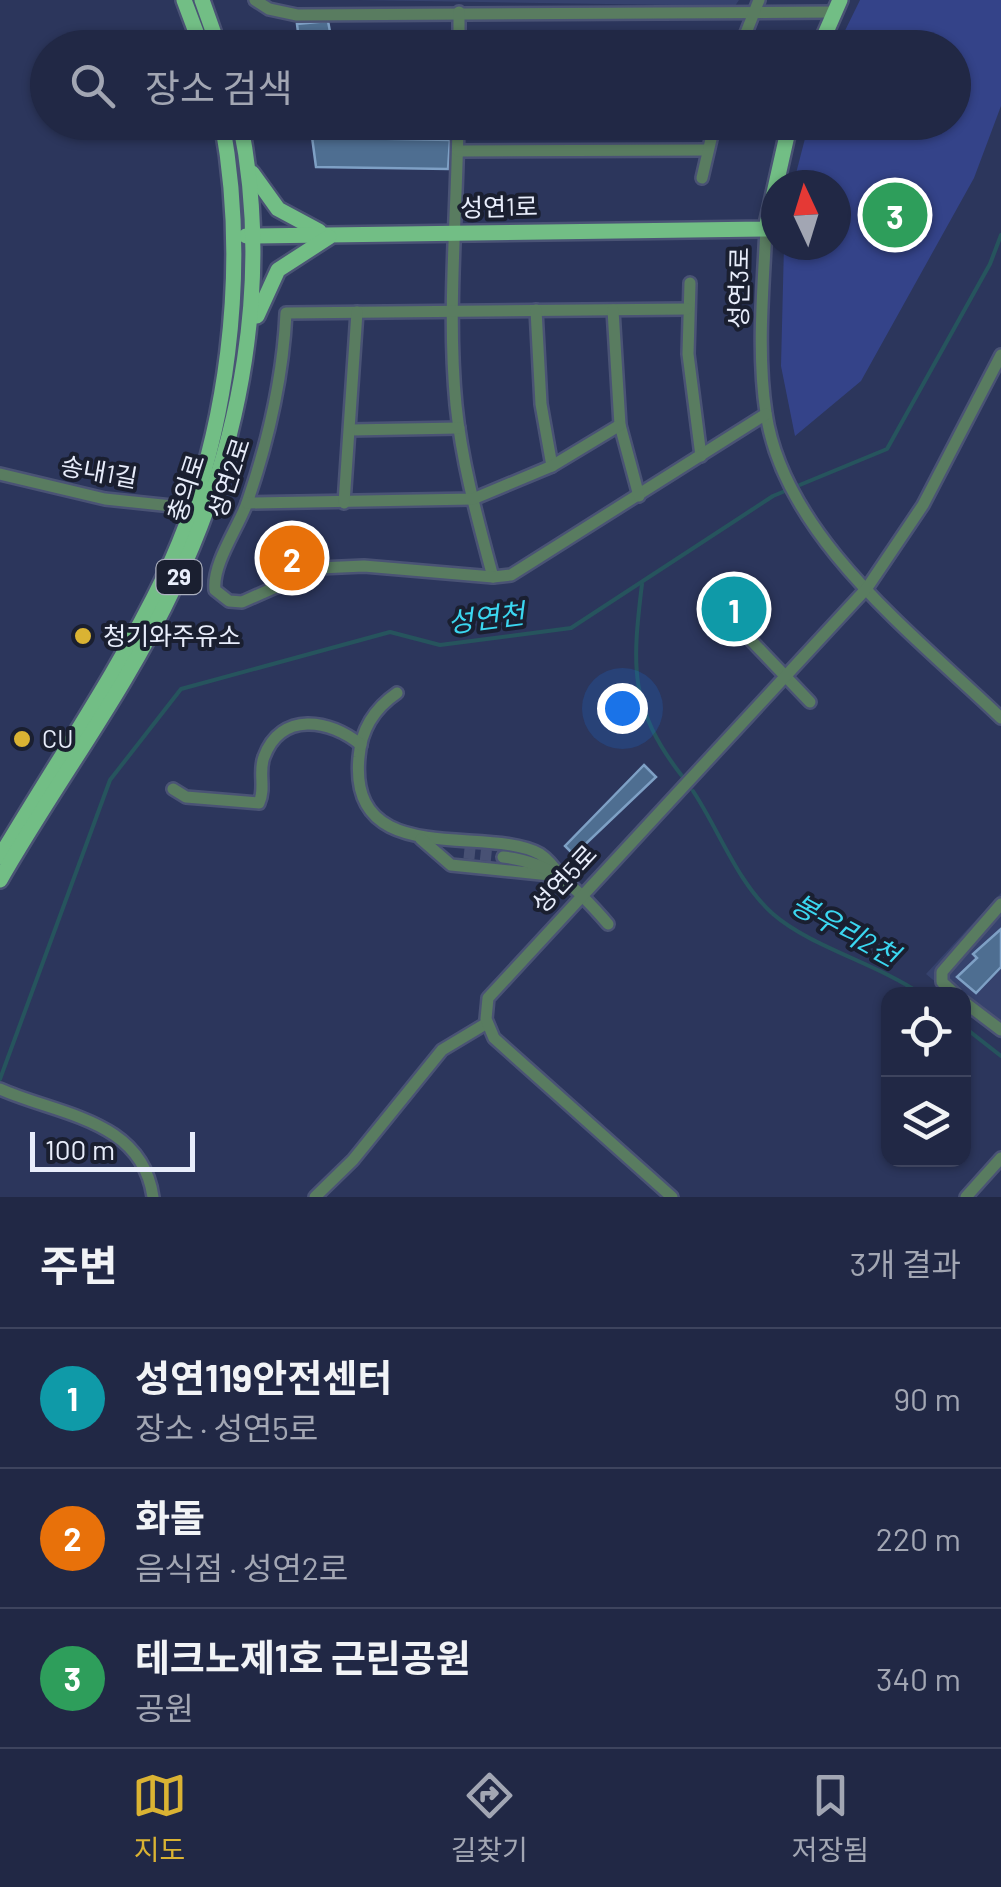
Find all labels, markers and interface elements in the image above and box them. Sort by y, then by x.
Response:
search box [30,30,971,140]
icon: search [65,58,120,113]
text: 장소 검색 [145,64,292,110]
north arrow [761,170,851,260]
pin: 3 [862,178,928,252]
street label: 성연1로 [460,190,538,222]
street label: 성연3로 [722,247,754,329]
street label: 성연2로 [201,434,255,522]
street label: 송내1길 [58,449,140,493]
street label: 충의로 [160,450,210,525]
pin: 2 [260,520,324,596]
road number: 29 [156,560,202,594]
pin: 1 [702,572,766,646]
water label: 성연천 [445,595,530,639]
place label: 청기와주유소 [103,620,241,650]
marker: 청기와주유소 [72,625,94,647]
your location [597,683,648,734]
place label: CU [42,723,73,753]
marker: CU [11,728,33,750]
street label: 성연5로 [524,838,602,918]
water label: 봉우리2천 [786,886,908,974]
map controls [881,987,971,1167]
button: locate [881,987,971,1077]
button: layers [881,1077,971,1167]
scale bar [30,1127,195,1172]
text: 100 m [45,1132,115,1166]
text: 주변 [40,1239,117,1289]
text: 3개 결과 [850,1244,961,1282]
text: 성연119안전센터 [135,1354,392,1400]
text: 1 [67,1379,78,1417]
text: 90 m [893,1379,961,1417]
text: 장소 · 성연5로 [135,1408,318,1446]
text: 화돌 [135,1494,205,1540]
text: 2 [64,1519,81,1557]
text: 220 m [876,1519,961,1557]
text: 음식점 · 성연2로 [135,1548,348,1586]
text: 테크노제1호 근린공원 [135,1634,471,1680]
text: 3 [64,1659,81,1697]
text: 340 m [876,1659,961,1697]
text: 공원 [135,1688,194,1726]
tab: 지도 [132,1768,187,1868]
tab: 길찾기 [451,1768,528,1868]
tab: 저장됨 [792,1768,869,1868]

